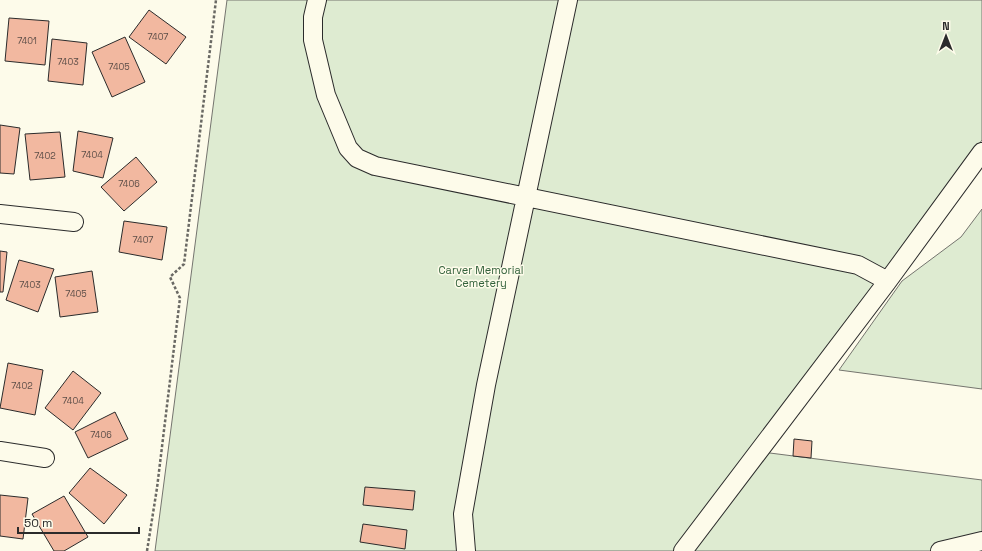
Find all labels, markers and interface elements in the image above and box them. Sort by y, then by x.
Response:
north arrow [926,16,966,56]
text: N [942,19,950,33]
house number: 7407 [148,31,168,43]
house number: 7401 [17,35,37,47]
house number: 7403 [57,56,79,68]
house number: 7405 [108,61,130,73]
house number: 7404 [81,149,103,161]
house number: 7402 [34,150,56,162]
house number: 7406 [118,178,140,190]
house number: 7407 [133,234,153,246]
park label: Carver Memorial Cemetery [439,263,523,290]
house number: 7403 [19,279,41,291]
house number: 7405 [65,288,87,300]
house number: 7402 [11,380,33,392]
house number: 7404 [62,395,84,407]
house number: 7406 [90,429,112,441]
scale bar [18,509,139,535]
text: 50 m [24,515,52,531]

